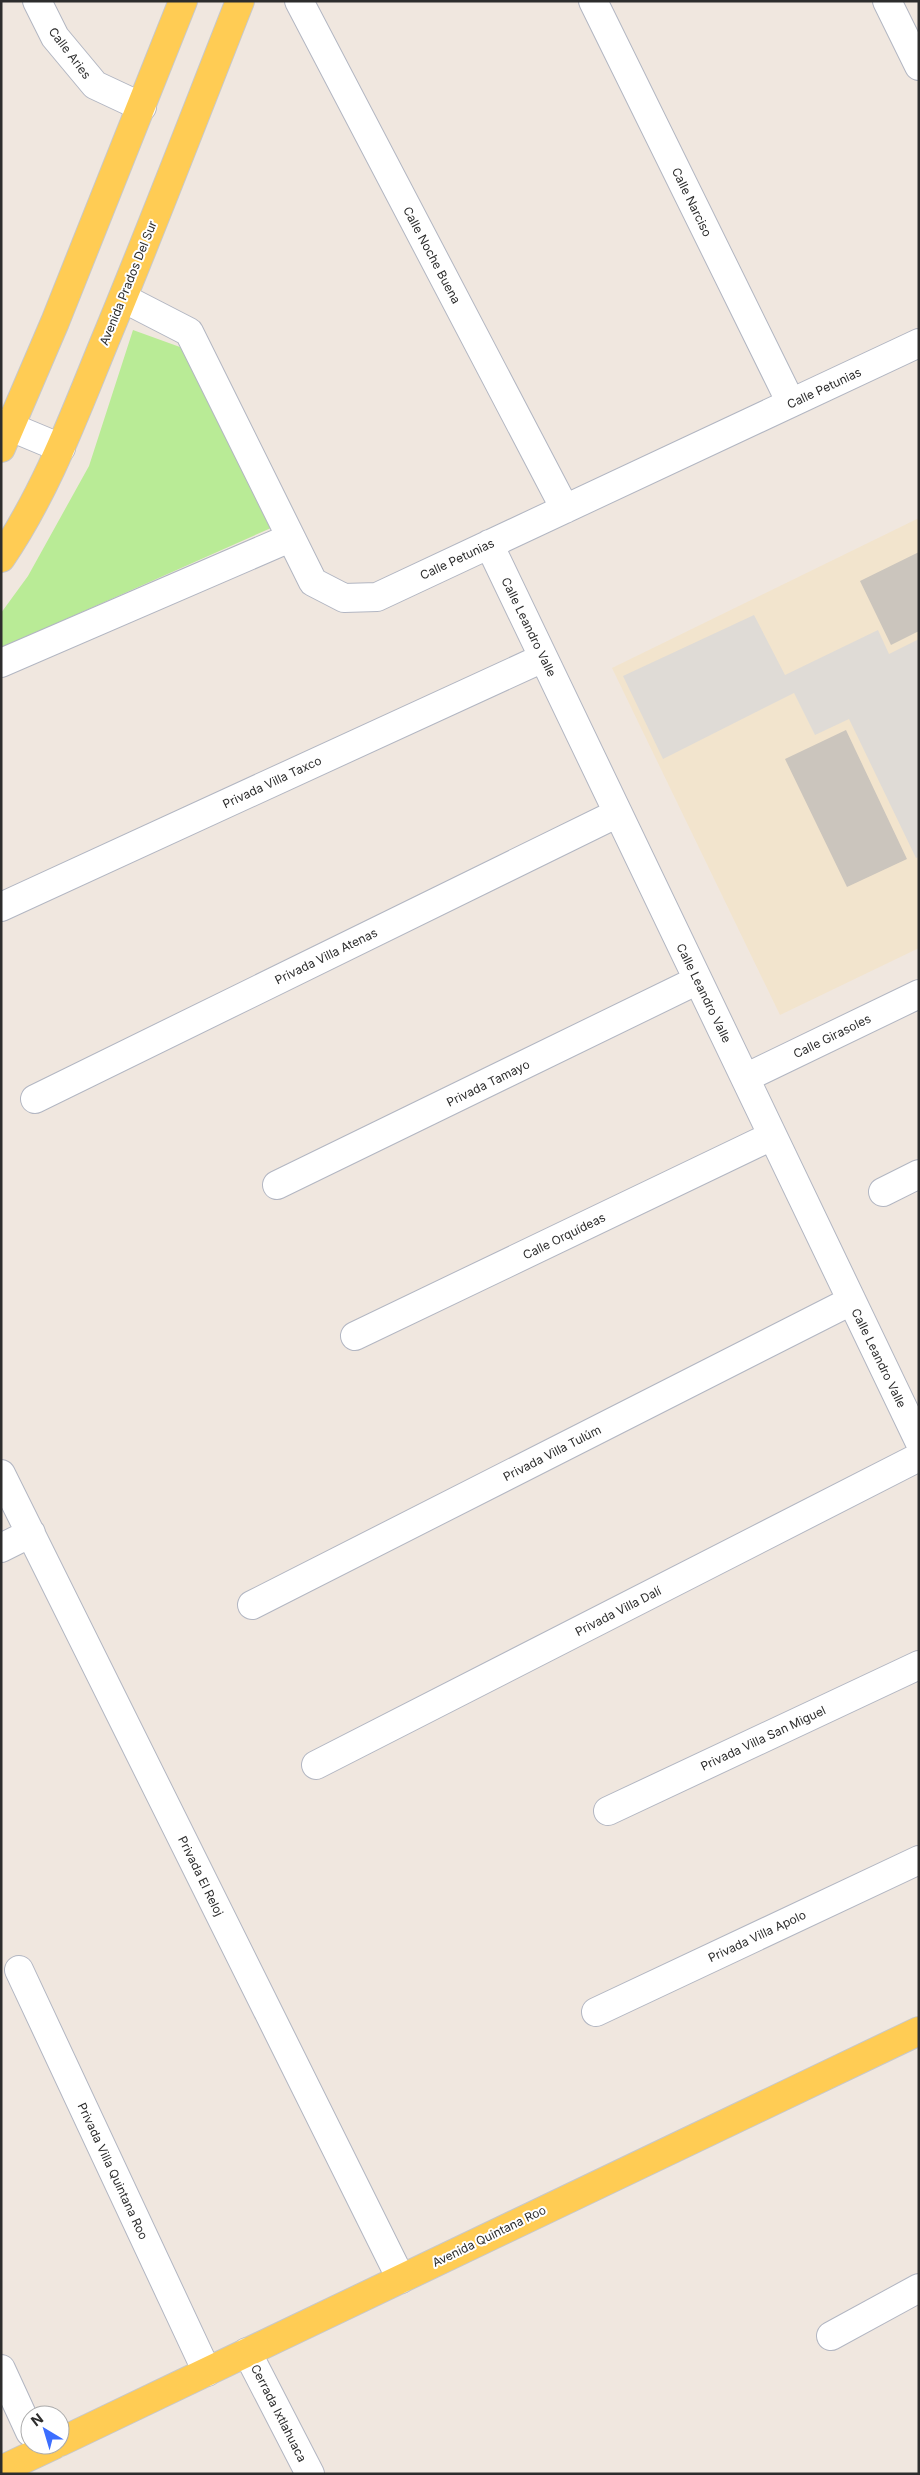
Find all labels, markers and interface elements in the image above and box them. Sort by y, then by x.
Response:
street label: Calle Aries [46,24,94,82]
street label: Calle Narciso [669,165,715,239]
street label: Calle Noche Buena [400,204,464,306]
street label: Avenida Prados Del Sur [96,218,160,347]
street label: Calle Petunias [784,364,864,412]
street label: Calle Petunias [417,535,497,583]
street label: Calle Leandro Valle [498,575,560,679]
street label: Privada Villa Taxco [220,753,324,811]
street label: Privada Villa Atenas [272,925,380,987]
street label: Calle Leandro Valle [673,941,735,1045]
street label: Calle Girasoles [791,1011,873,1061]
street label: Privada Tamayo [444,1056,532,1110]
street label: Calle Orquídeas [520,1210,608,1262]
street label: Calle Leandro Valle [848,1306,910,1410]
street label: Privada Villa Tulúm [501,1422,603,1484]
street label: Privada Villa Dalí [573,1583,664,1639]
street label: Privada Villa San Miguel [698,1702,828,1774]
street label: Privada El Reloj [175,1834,227,1919]
street label: Privada Villa Apolo [706,1907,808,1965]
street label: Privada Villa Quintana Roo [75,2100,151,2242]
street label: Avenida Quintana Roo [430,2202,548,2270]
street label: Cerrada Ixtlahuaca [248,2362,310,2464]
north arrow [20,2405,70,2455]
text: N [27,2409,46,2429]

